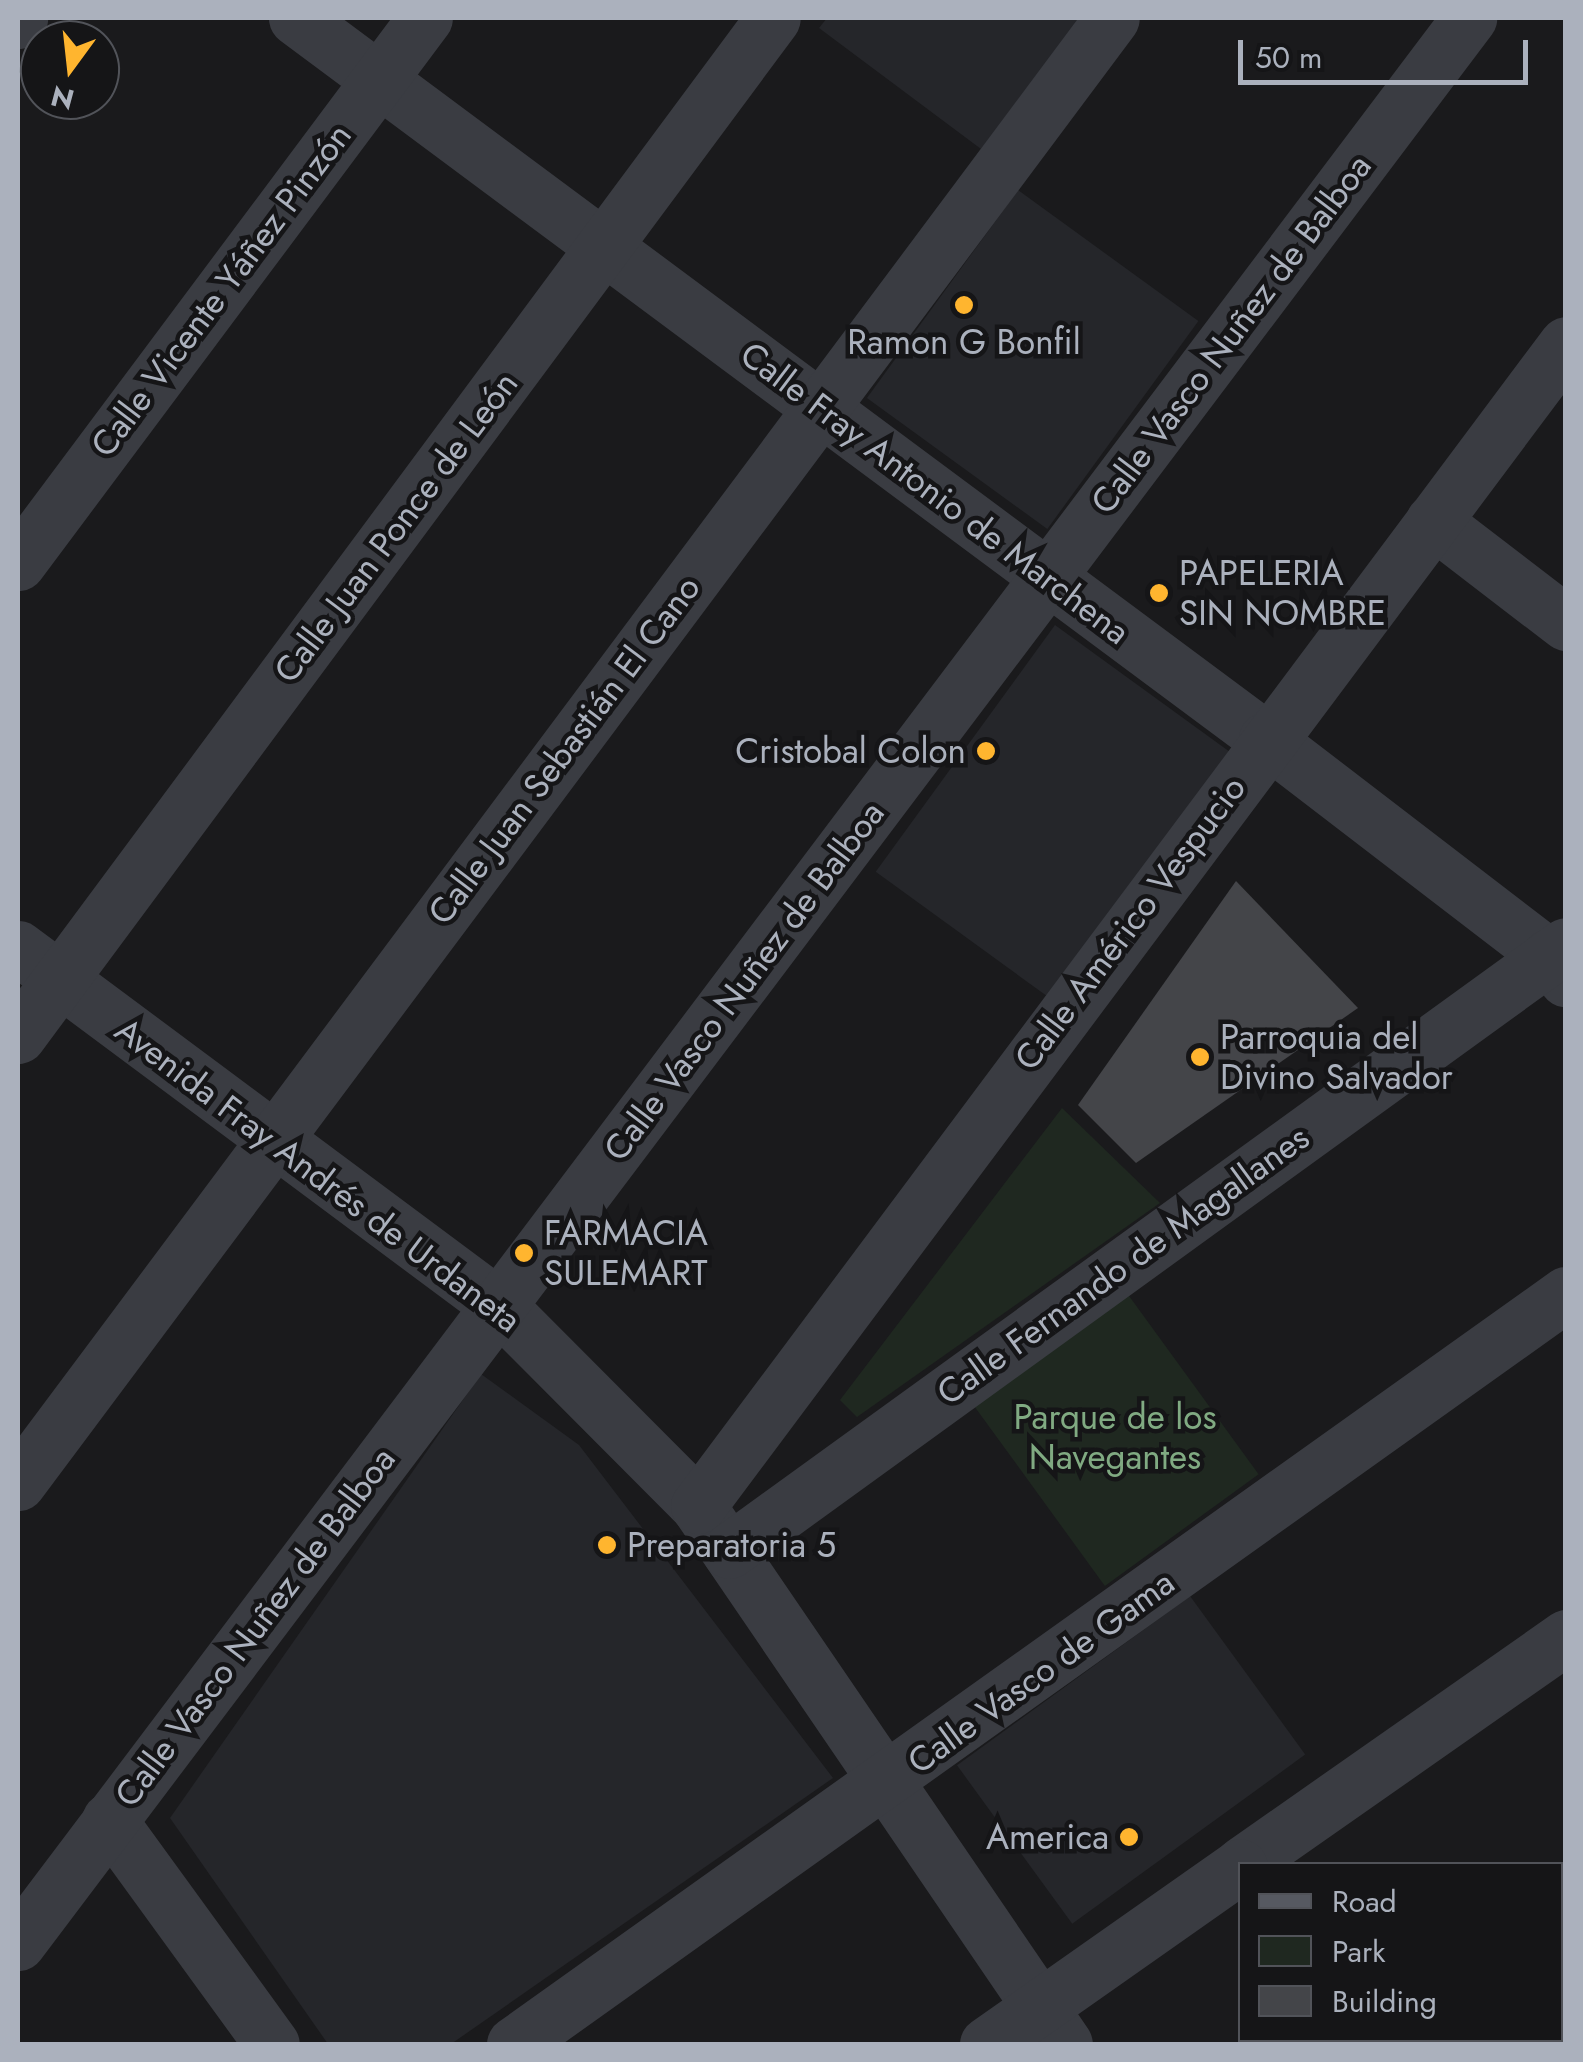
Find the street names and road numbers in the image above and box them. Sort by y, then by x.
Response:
street label: Calle Vicente Yáñez Pinzón [82,115,360,465]
street label: Calle Vasco Nuñez de Balboa [1082,146,1380,522]
street label: Calle Fray Antonio de Marchena [732,333,1138,653]
street label: Calle Juan Ponce de León [265,363,527,691]
street label: Calle Juan Sebastián El Cano [419,567,709,933]
street label: Calle Américo Vespucio [1006,768,1254,1078]
street label: Calle Vasco Nuñez de Balboa [595,793,893,1169]
street label: Avenida Fray Andrés de Urdaneta [107,1009,529,1341]
street label: Calle Fernando de Magallanes [929,1116,1317,1414]
street label: Calle Vasco Nuñez de Balboa [106,1439,404,1815]
street label: Calle Vasco de Gama [900,1561,1182,1783]

